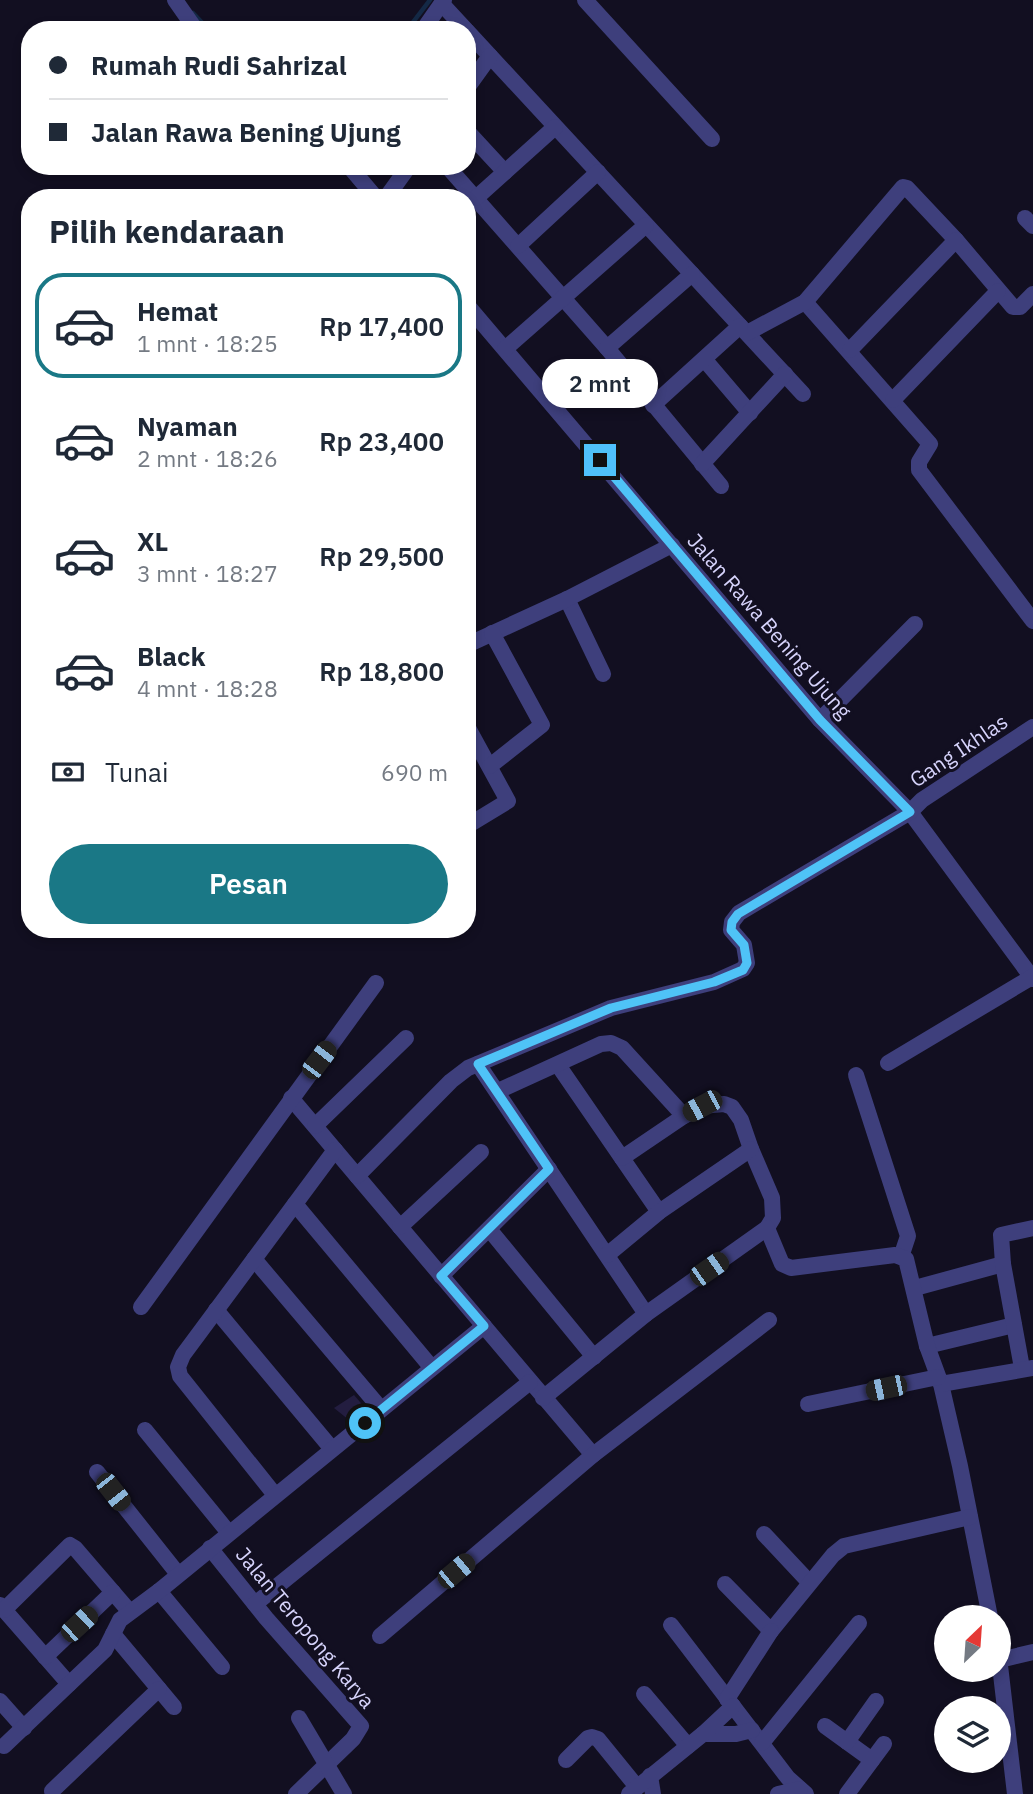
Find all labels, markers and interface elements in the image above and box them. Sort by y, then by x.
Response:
text: Rumah Rudi Sahrizal [91,48,347,82]
text: Jalan Rawa Bening Ujung [91,115,401,149]
text: Pilih kendaraan [49,210,285,252]
icon: car [53,294,116,357]
text: Hemat [137,294,218,328]
text: Rp 17,400 [319,309,444,343]
text: 1 mnt · 18:25 [137,328,278,358]
callout: 2 mnt [542,358,658,407]
text: 2 mnt [569,368,631,398]
icon: car [53,409,116,472]
text: Nyaman [137,409,238,443]
text: Rp 23,400 [319,424,444,458]
text: 2 mnt · 18:26 [137,443,278,473]
route end [584,444,616,476]
icon: car [53,524,116,587]
text: XL [137,524,168,558]
street label: Jalan Rawa Bening Ujung [681,527,858,724]
text: Rp 29,500 [319,539,444,573]
text: 3 mnt · 18:27 [137,558,278,588]
icon: car [53,639,116,702]
text: Black [137,639,205,673]
text: Rp 18,800 [319,654,444,688]
text: 4 mnt · 18:28 [137,673,278,703]
street label: Gang Ikhlas [904,707,1013,793]
icon: cash [49,753,87,791]
text: Tunai [105,755,169,789]
text: 690 m [381,757,448,787]
button: Pesan [49,844,448,924]
car [298,1037,341,1083]
car [679,1087,726,1125]
car [686,1248,733,1290]
car [864,1373,909,1403]
route start [349,1407,381,1439]
car [92,1469,135,1515]
street label: Jalan Teropong Karya [230,1541,382,1714]
car [434,1549,479,1593]
car [57,1602,102,1646]
north arrow [934,1605,1012,1682]
map controls [934,1605,1011,1773]
button: layers [934,1696,1011,1773]

